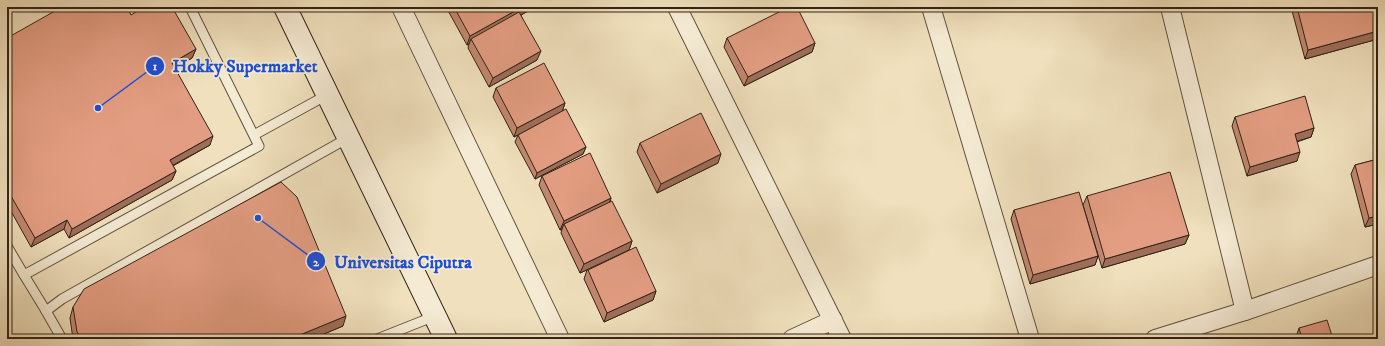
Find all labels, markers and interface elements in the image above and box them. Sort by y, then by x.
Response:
callout: Hokky Supermarket [145,51,325,81]
text: Hokky Supermarket [173,56,318,78]
text: 1 [153,59,158,74]
callout: Universitas Ciputra [306,246,480,276]
text: Universitas Ciputra [334,252,472,274]
text: 2 [313,255,320,270]

